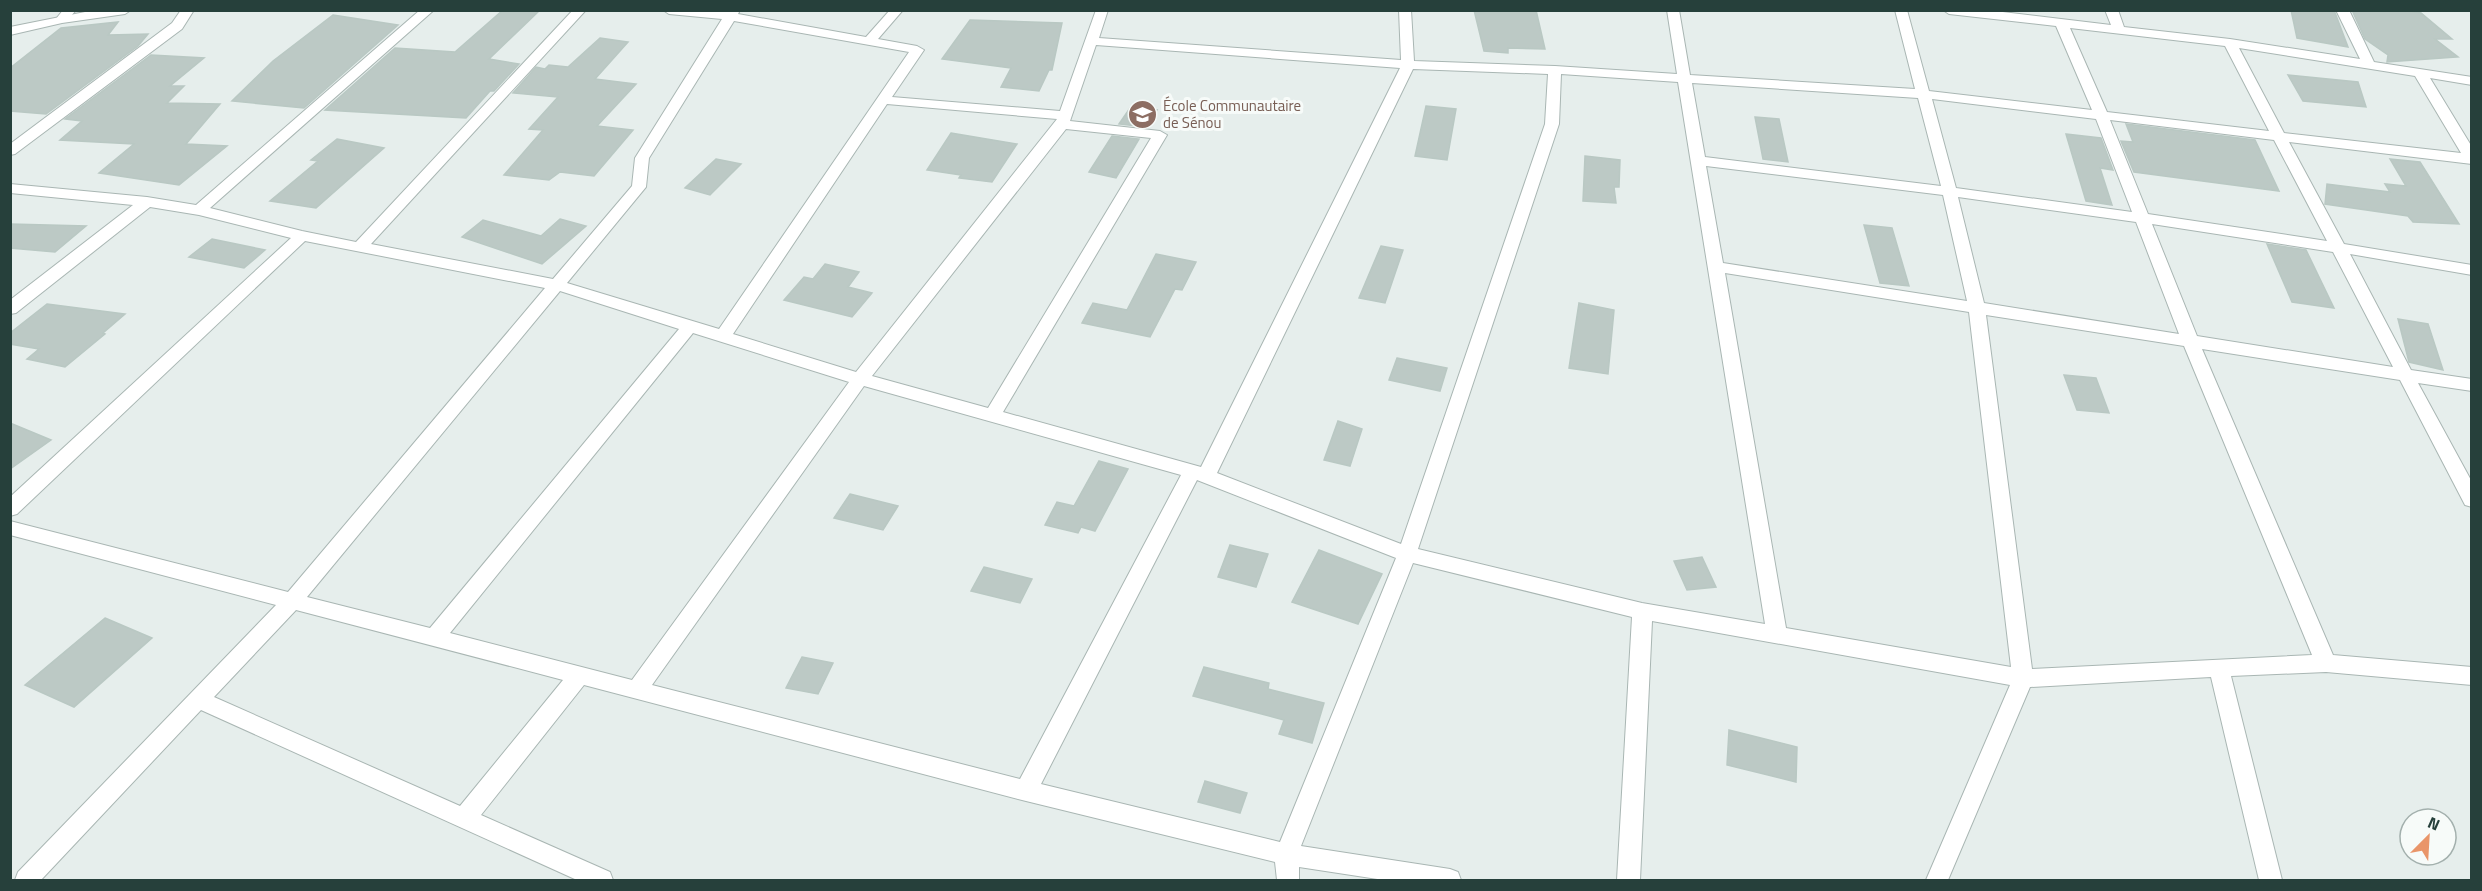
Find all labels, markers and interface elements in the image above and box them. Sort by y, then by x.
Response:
place label: École Communautaire de Sénou [1163,94,1301,134]
school or university icon: École Communautaire de Sénou [1126,99,1158,131]
north arrow [2398,807,2458,867]
text: N [2424,810,2444,837]

